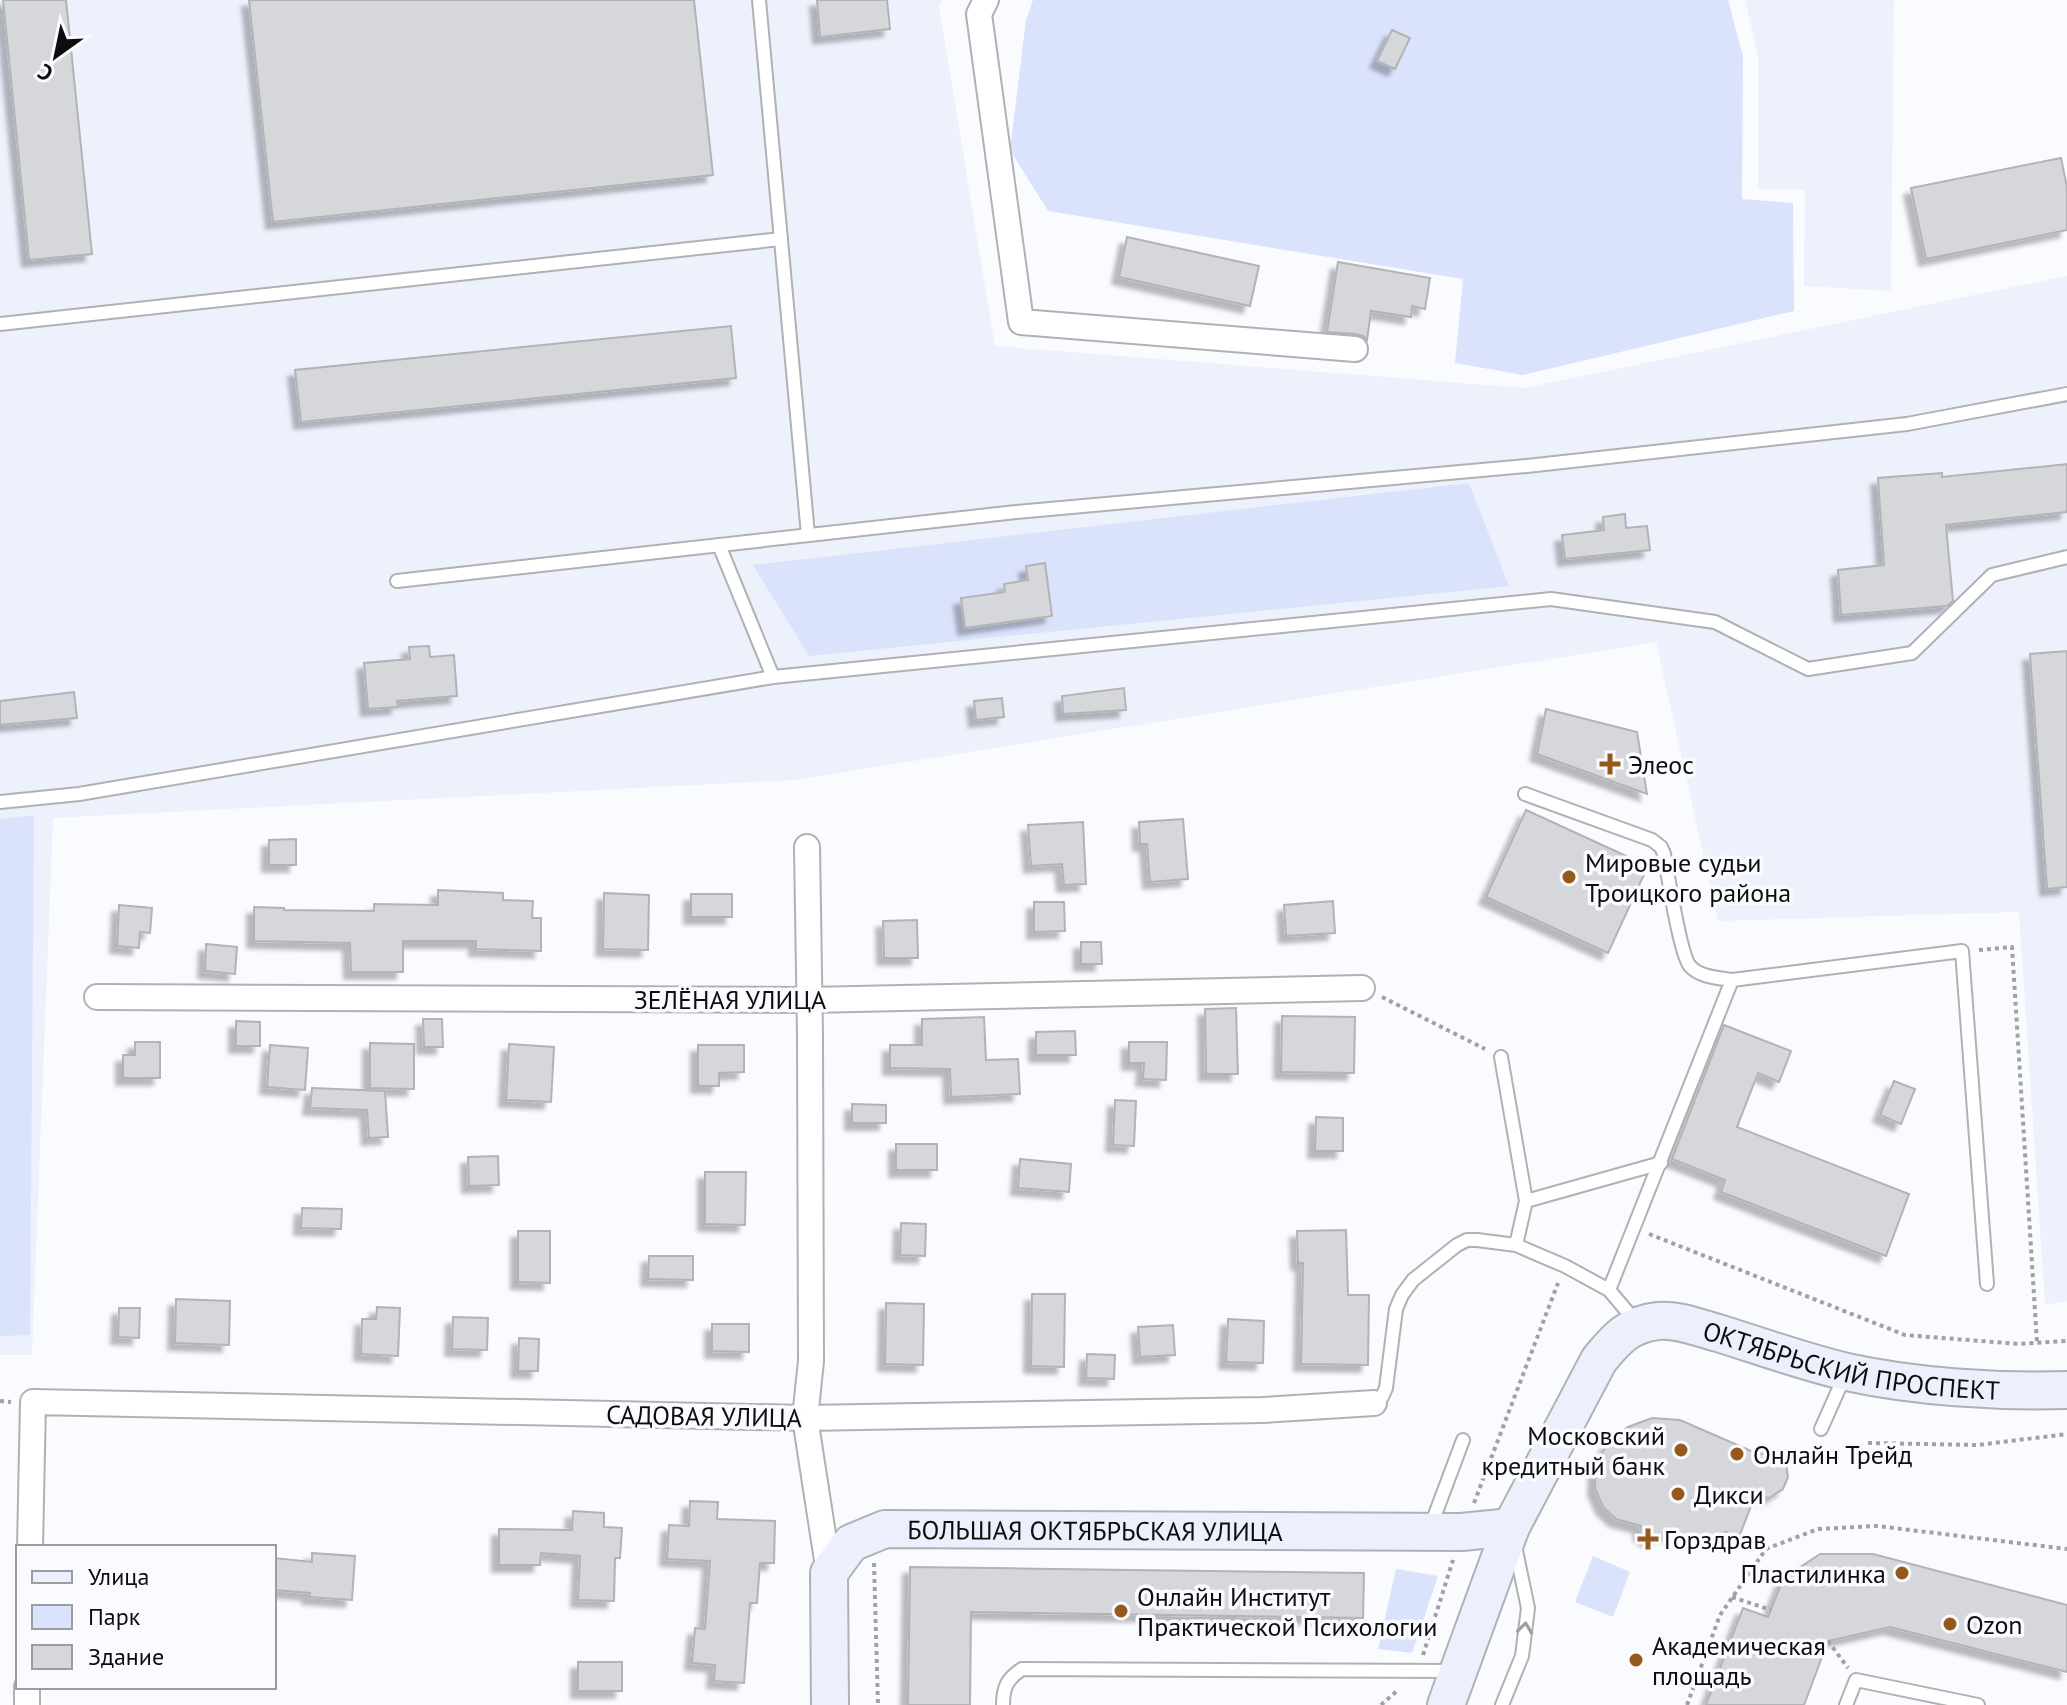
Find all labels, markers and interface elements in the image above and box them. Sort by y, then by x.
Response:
north arrow [16,16,96,96]
text: С [32,58,58,88]
place label: Элеос [1628,748,1694,781]
marker: Элеос [1599,753,1621,775]
place label: Мировые судьи Троицкого района [1585,846,1791,909]
marker: Мировые судьи Троицкого района [1560,868,1578,886]
street label: ЗЕЛЁНАЯ УЛИЦА [634,983,826,1016]
street label: ОКТЯБРЬСКИЙ ПРОСПЕКТ [1699,1313,2001,1406]
street label: САДОВАЯ УЛИЦА [606,1398,802,1434]
place label: Московский кредитный банк [1482,1419,1666,1482]
place label: Онлайн Трейд [1753,1438,1912,1471]
marker: Московский кредитный банк [1672,1441,1690,1459]
marker: Онлайн Трейд [1728,1445,1746,1463]
place label: Дикси [1694,1478,1764,1511]
marker: Дикси [1669,1485,1687,1503]
street label: БОЛЬШАЯ ОКТЯБРЬСКАЯ УЛИЦА [907,1513,1283,1548]
place label: Горздрав [1664,1523,1766,1556]
marker: Горздрав [1639,1530,1657,1548]
legend [16,1545,276,1689]
place label: Пластилинка [1740,1557,1886,1590]
text: Улица [88,1561,149,1592]
marker: Пластилинка [1893,1564,1911,1582]
place label: Онлайн Институт Практической Психологии [1137,1580,1437,1643]
text: Парк [88,1601,141,1632]
marker: Онлайн Институт Практической Психологии [1112,1602,1130,1620]
place label: Ozon [1966,1608,2023,1641]
marker: Ozon [1941,1615,1959,1633]
one-way arrow [1516,1621,1533,1635]
place label: Академическая площадь [1652,1629,1826,1692]
text: Здание [88,1641,164,1672]
marker: Академическая площадь [1627,1651,1645,1669]

